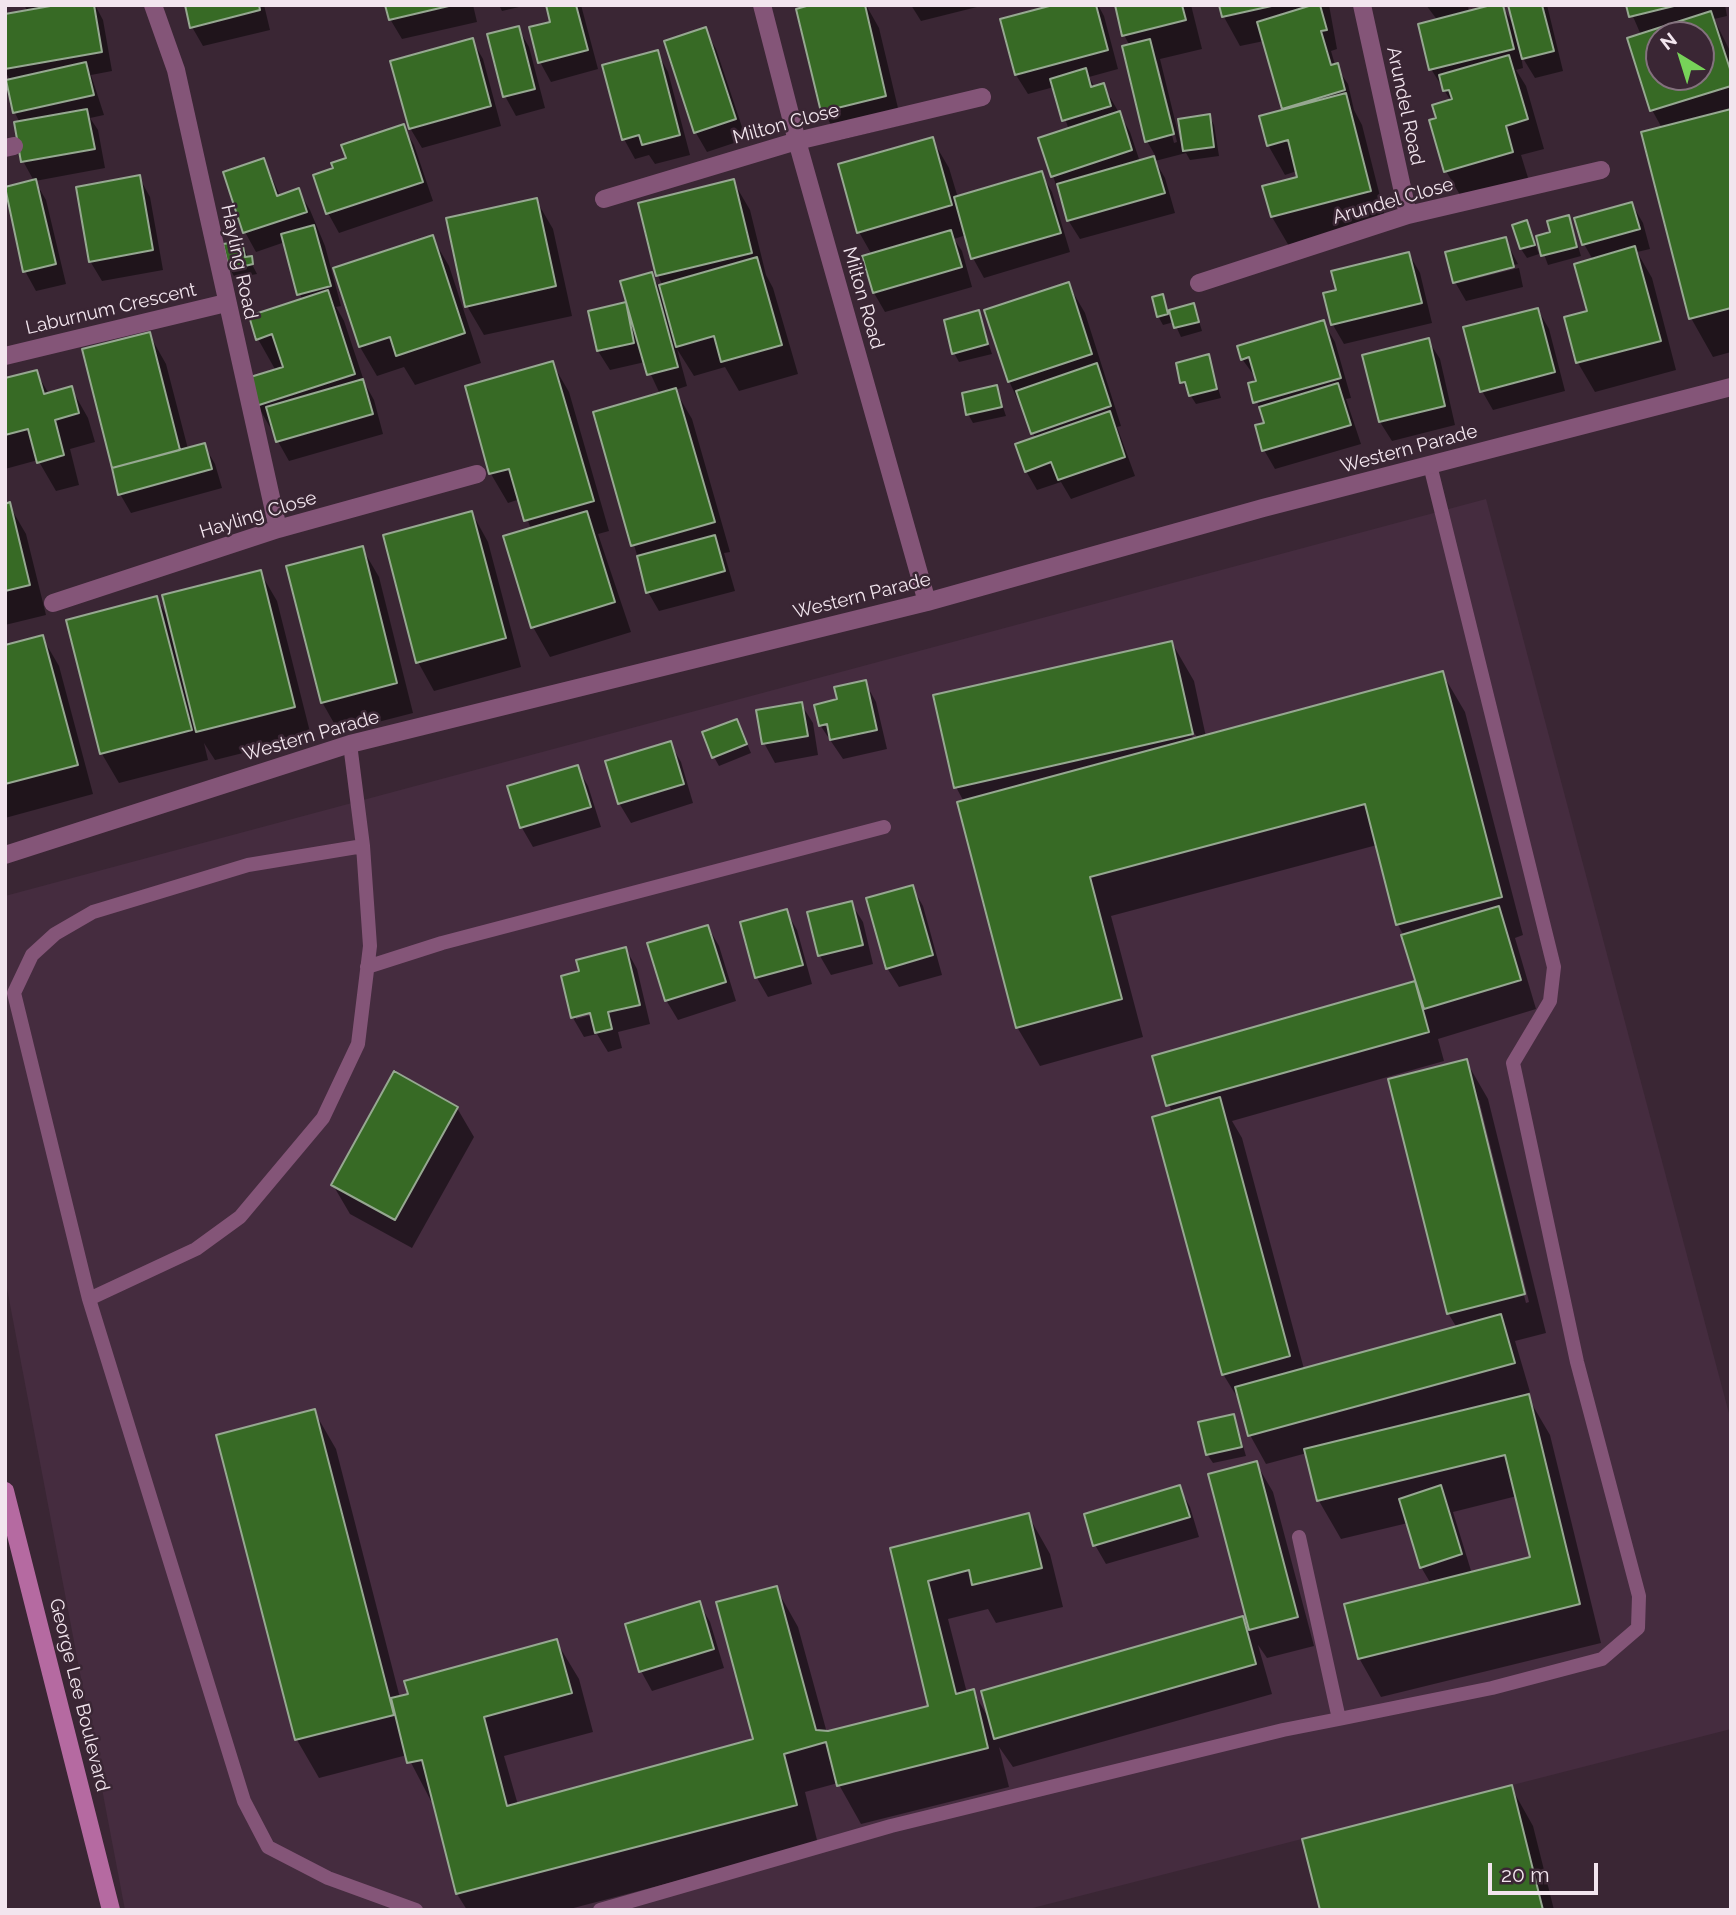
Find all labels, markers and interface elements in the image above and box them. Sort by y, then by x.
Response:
north arrow [1645,21,1715,91]
text: N [1656,28,1681,54]
street label: Arundel Road [1381,45,1429,167]
street label: Milton Close [730,99,842,149]
street label: Arundel Close [1330,173,1456,229]
street label: Hayling Road [216,202,262,322]
street label: Milton Road [838,244,888,352]
street label: Laburnum Crescent [23,278,199,340]
street label: Western Parade [1338,420,1480,478]
street label: Hayling Close [197,486,319,544]
street label: Western Parade [791,568,933,624]
street label: Western Parade [240,706,382,766]
street label: George Lee Boulevard [44,1596,114,1794]
scale bar [1491,1848,1601,1892]
text: 20 m [1501,1862,1549,1887]

